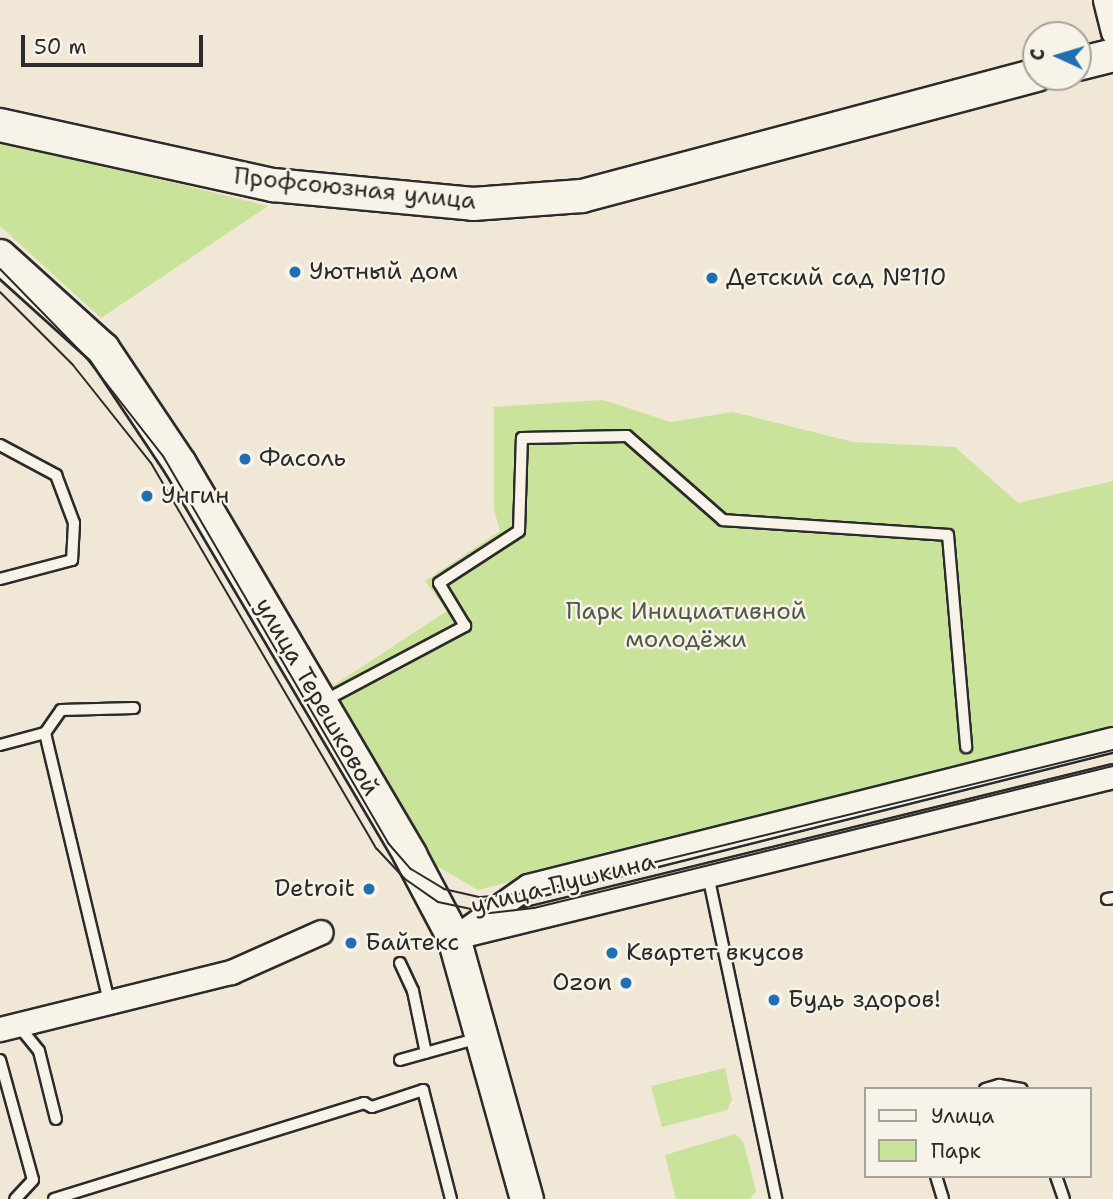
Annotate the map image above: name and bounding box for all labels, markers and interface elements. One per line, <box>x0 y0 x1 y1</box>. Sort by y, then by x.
scale bar <box>24 21 206 65</box>
north arrow <box>1022 21 1092 91</box>
text: 50 m <box>34 33 87 61</box>
text: С <box>1025 48 1050 61</box>
street label: Профсоюзная улица <box>232 162 478 216</box>
place label: Уютный дом <box>309 258 458 286</box>
marker: Уютный дом <box>287 264 303 280</box>
place label: Детский сад №110 <box>726 264 946 292</box>
marker: Детский сад №110 <box>704 270 720 286</box>
place label: Фасоль <box>259 445 346 473</box>
marker: Фасоль <box>237 451 253 467</box>
place label: Унгин <box>161 482 229 510</box>
marker: Унгин <box>139 488 155 504</box>
street label: улица Терешковой <box>249 593 385 801</box>
park label: Парк Инициативной молодёжи <box>566 598 806 654</box>
street label: улица Пушкина <box>468 847 658 921</box>
place label: Detroit <box>275 875 355 903</box>
marker: Detroit <box>361 881 377 897</box>
place label: Байтекс <box>365 929 459 957</box>
marker: Байтекс <box>343 935 359 951</box>
place label: Квартет вкусов <box>626 939 804 967</box>
marker: Квартет вкусов <box>604 945 620 961</box>
place label: Ozon <box>552 969 612 997</box>
marker: Ozon <box>618 975 634 991</box>
place label: Будь здоров! <box>788 986 941 1014</box>
marker: Будь здоров! <box>766 992 782 1008</box>
legend <box>864 1087 1092 1178</box>
text: Улица <box>931 1102 994 1130</box>
text: Парк <box>931 1137 981 1165</box>

